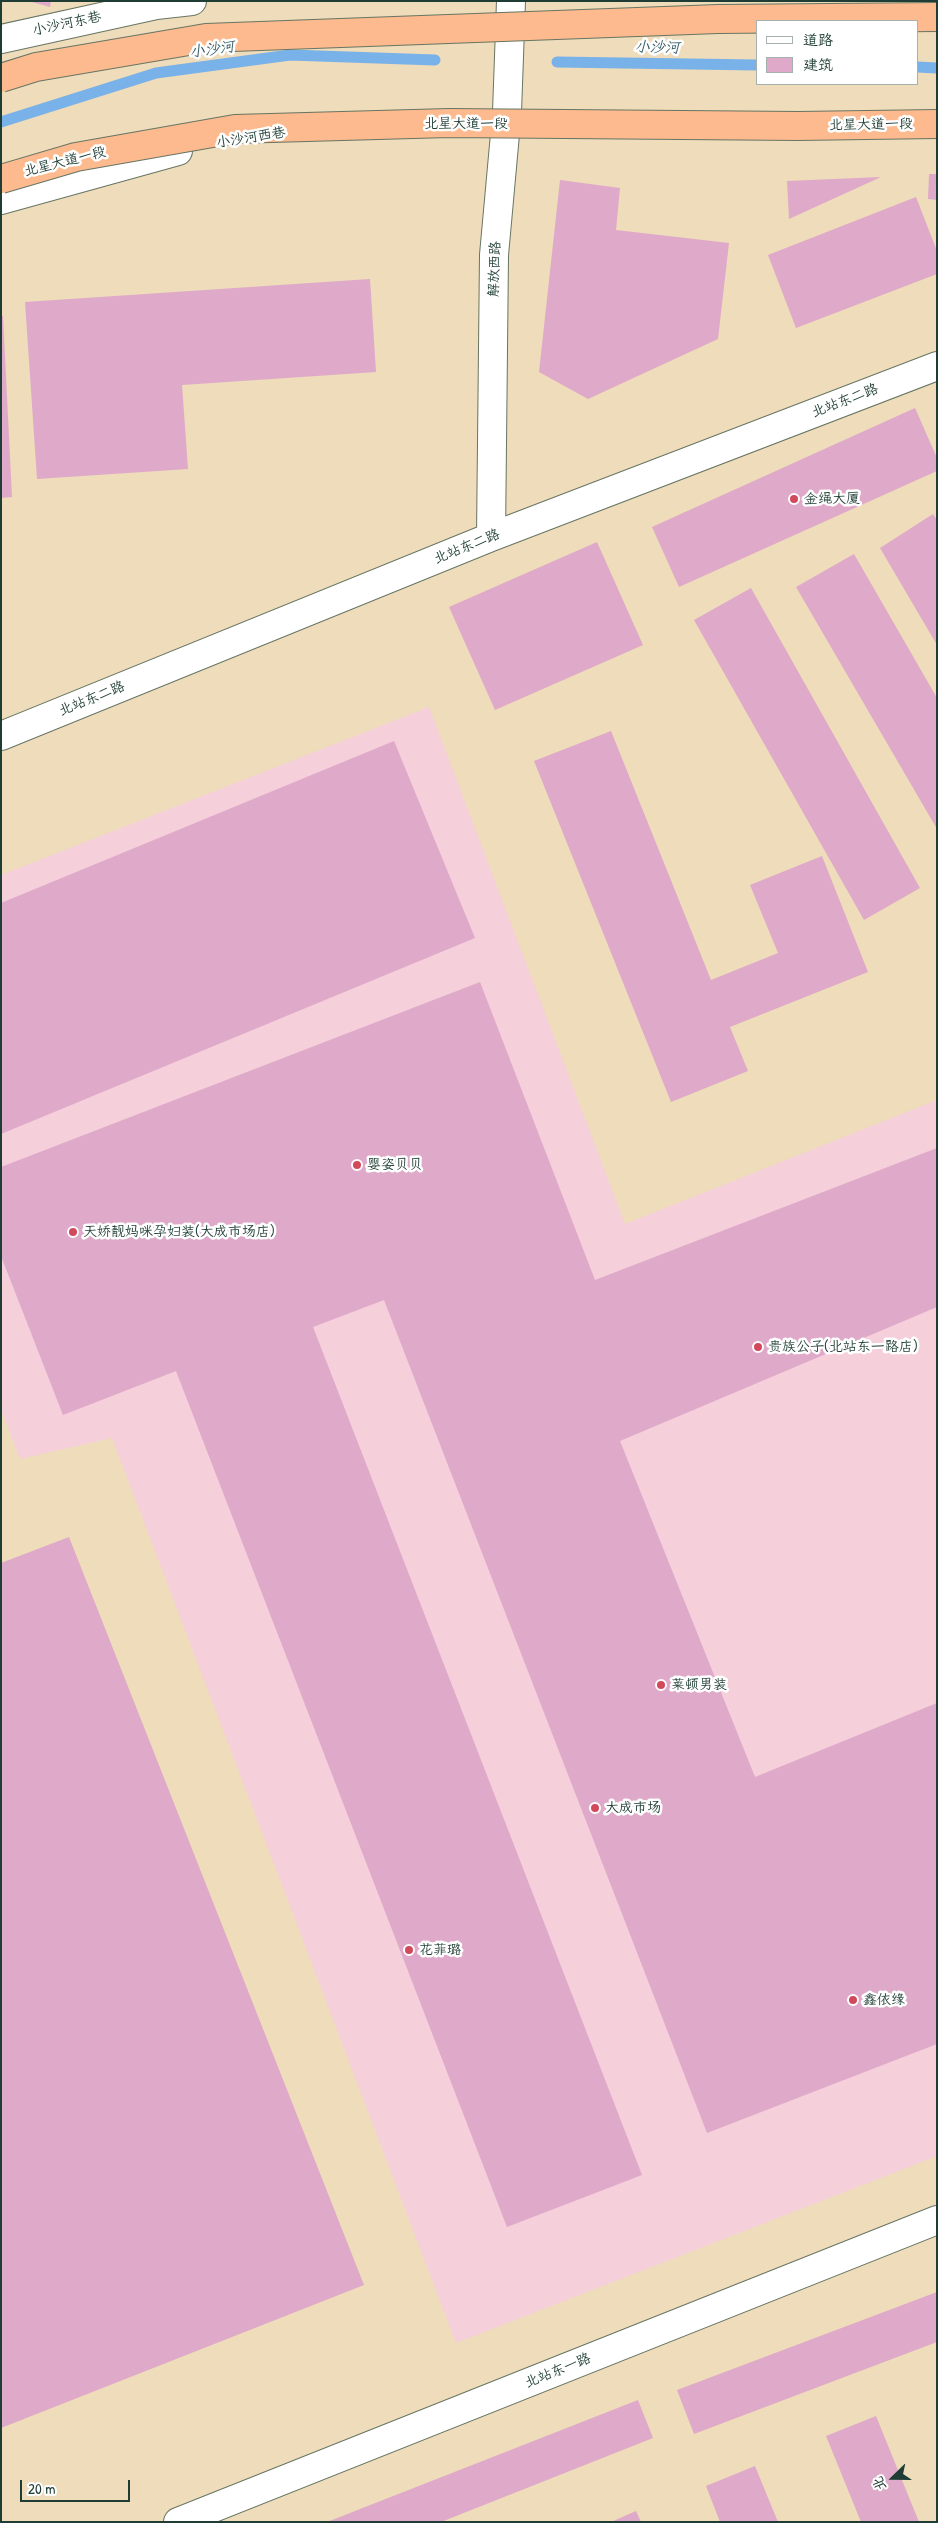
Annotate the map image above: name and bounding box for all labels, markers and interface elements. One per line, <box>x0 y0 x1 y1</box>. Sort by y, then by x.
street label: 小沙河东巷 <box>31 9 103 39</box>
legend <box>756 20 918 85</box>
text: 道路 <box>803 29 833 50</box>
water label: 小沙河 <box>188 38 236 62</box>
water label: 小沙河 <box>634 39 680 57</box>
text: 建筑 <box>803 54 833 75</box>
street label: 北星大道一段 <box>424 116 508 132</box>
street label: 北星大道一段 <box>829 116 913 134</box>
street label: 小沙河西巷 <box>215 124 287 152</box>
street label: 北星大道一段 <box>22 144 108 180</box>
street label: 解放西路 <box>486 241 504 297</box>
street label: 北站东二路 <box>809 381 881 421</box>
place label: 金绳大厦 <box>804 491 860 507</box>
marker: 金绳大厦 <box>788 493 800 505</box>
street label: 北站东二路 <box>431 526 503 568</box>
street label: 北站东二路 <box>56 678 128 720</box>
place label: 婴姿贝贝 <box>367 1157 423 1173</box>
marker: 婴姿贝贝 <box>351 1159 363 1171</box>
place label: 天娇靓妈咪孕妇装(大成市场店) <box>83 1224 275 1240</box>
marker: 天娇靓妈咪孕妇装(大成市场店) <box>67 1226 79 1238</box>
place label: 贵族公子(北站东一路店) <box>768 1339 918 1355</box>
marker: 贵族公子(北站东一路店) <box>752 1341 764 1353</box>
place label: 莱顿男装 <box>671 1677 727 1693</box>
marker: 莱顿男装 <box>655 1679 667 1691</box>
place label: 大成市场 <box>605 1800 661 1816</box>
marker: 大成市场 <box>589 1802 601 1814</box>
place label: 花菲璐 <box>419 1942 461 1958</box>
marker: 花菲璐 <box>403 1944 415 1956</box>
place label: 鑫依缘 <box>863 1992 905 2008</box>
marker: 鑫依缘 <box>847 1994 859 2006</box>
street label: 北站东一路 <box>522 2350 594 2392</box>
north arrow <box>868 2453 918 2503</box>
scale bar <box>22 2470 132 2502</box>
text: 北 <box>867 2474 890 2494</box>
text: 20 m <box>28 2478 55 2499</box>

